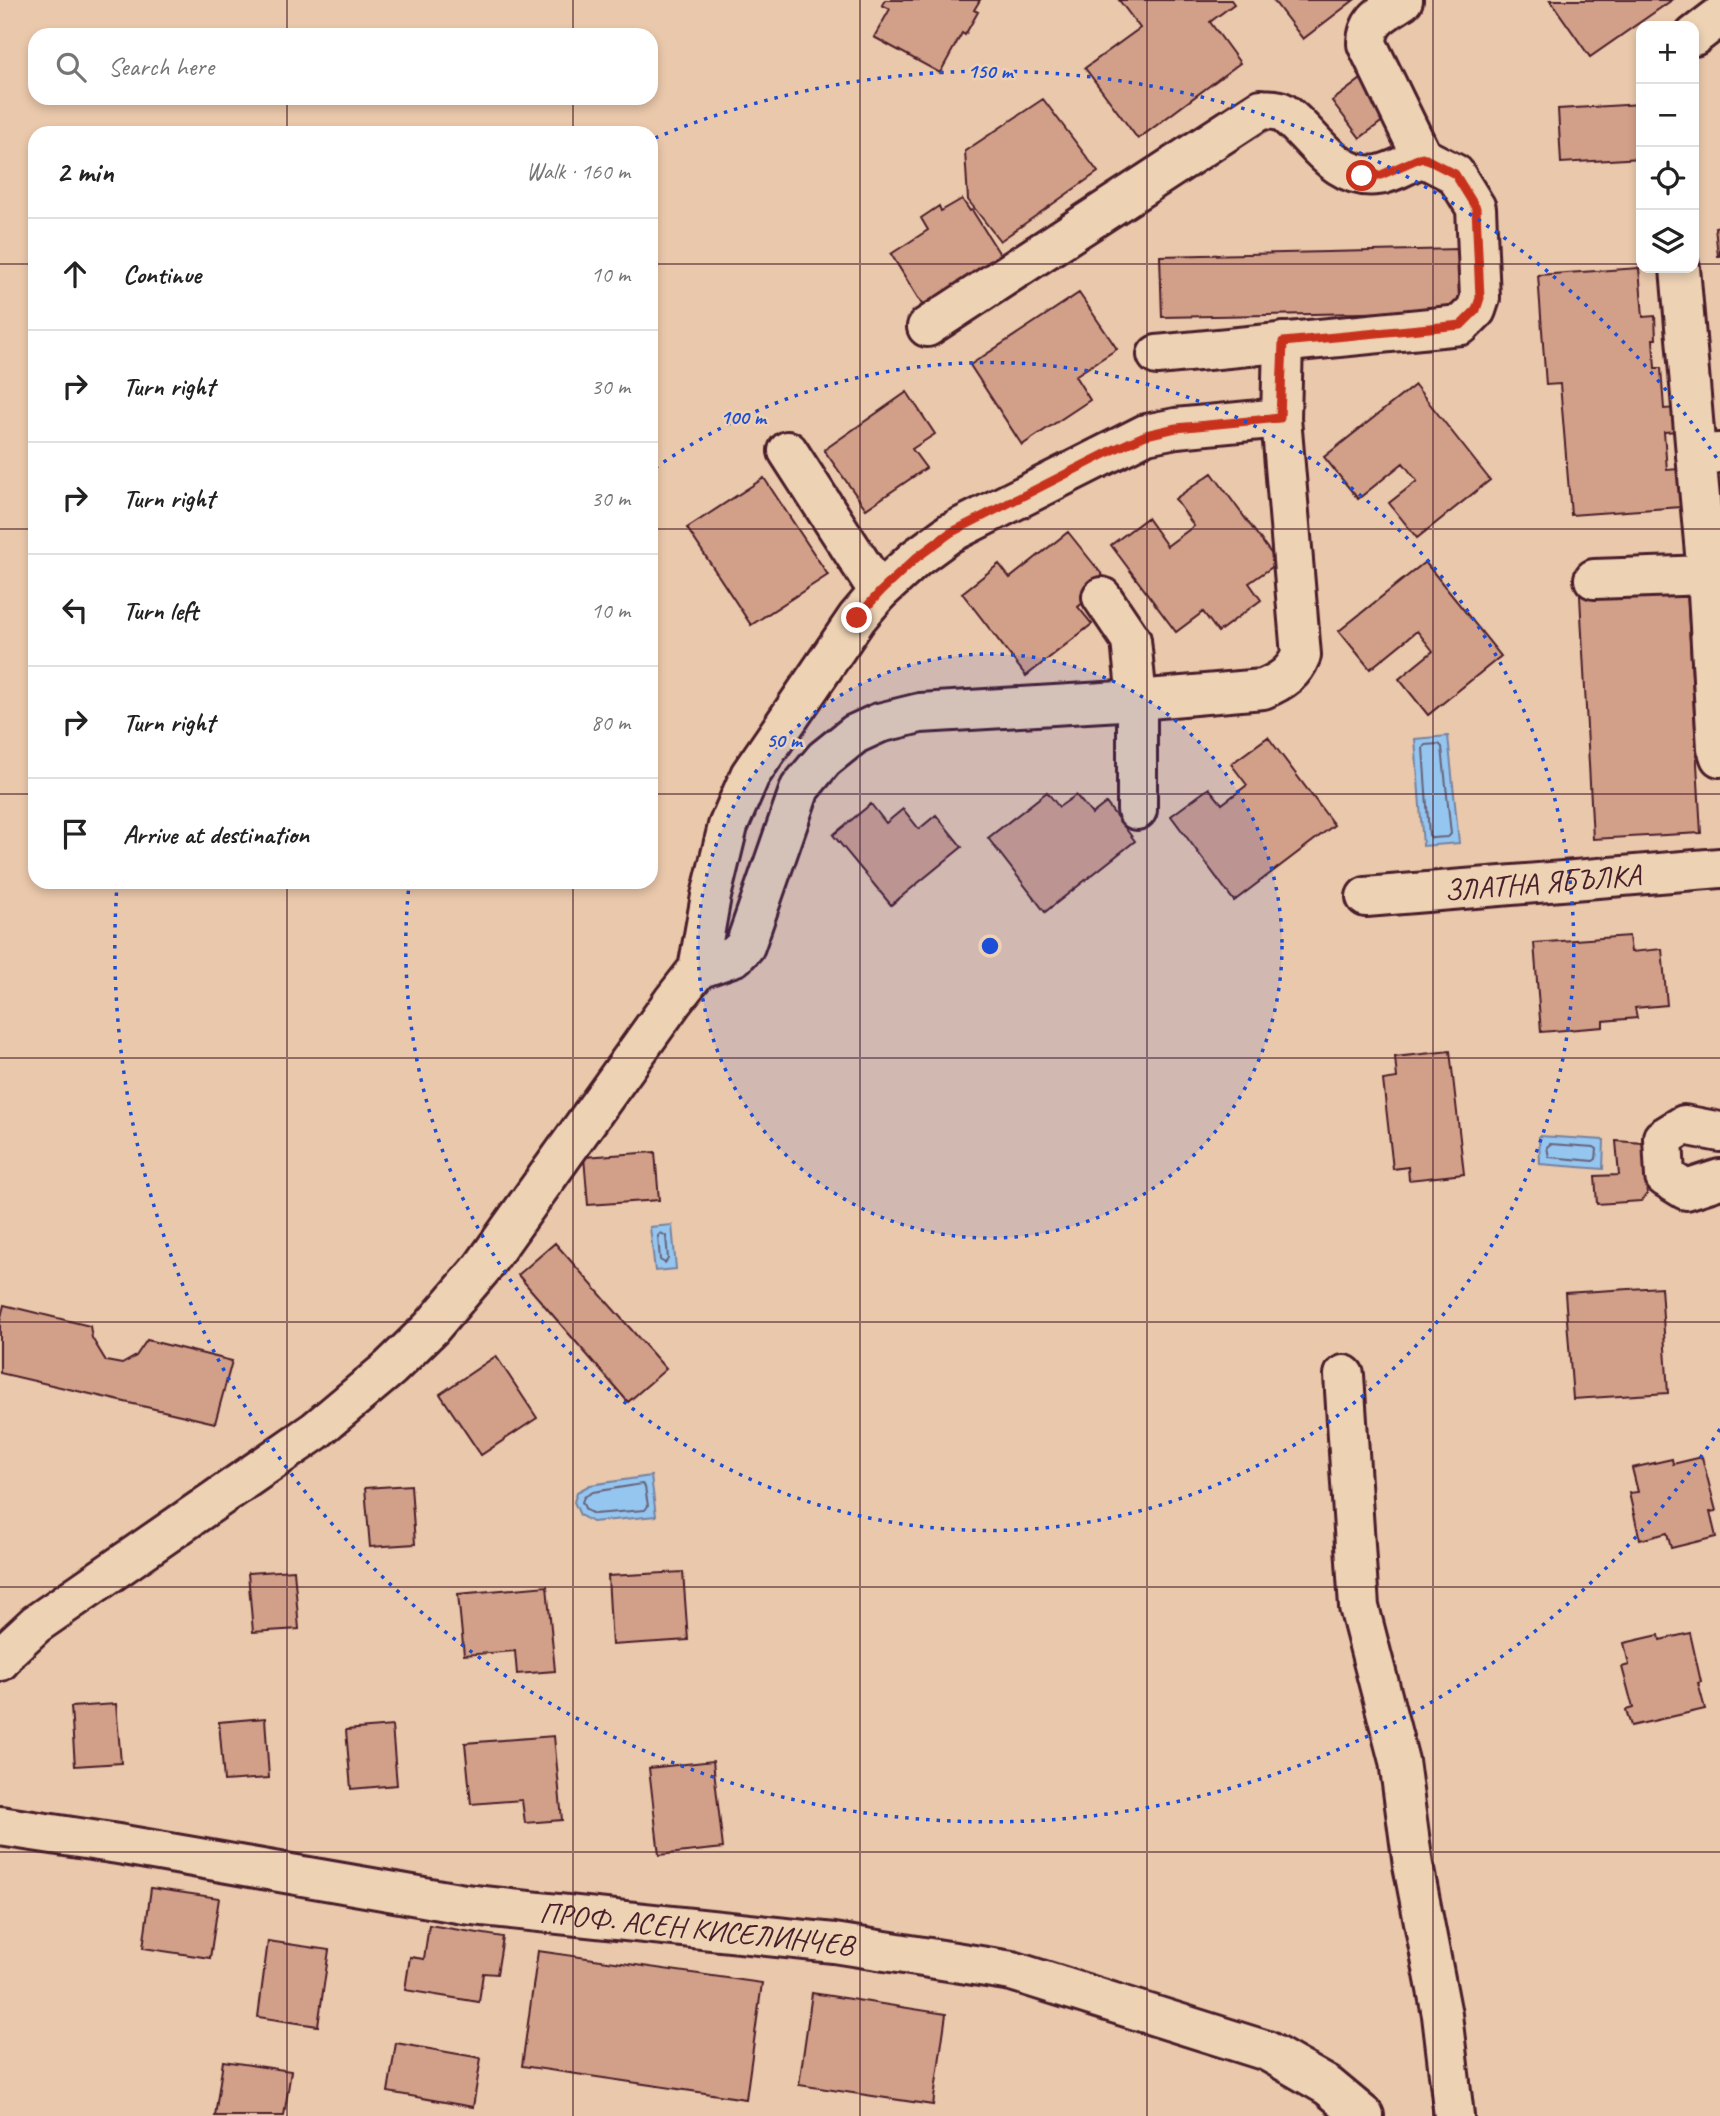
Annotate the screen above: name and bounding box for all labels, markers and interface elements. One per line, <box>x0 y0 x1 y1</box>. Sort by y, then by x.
map controls <box>1636 21 1699 273</box>
button: + <box>1636 21 1699 84</box>
search box <box>28 28 658 105</box>
icon: search <box>52 48 90 86</box>
text: Search here <box>108 50 214 83</box>
text: 150 m <box>967 58 1015 84</box>
button: − <box>1636 84 1699 147</box>
button: locate <box>1636 147 1699 210</box>
text: 2 min <box>56 153 113 191</box>
text: Walk · 160 m <box>526 157 630 186</box>
route start <box>1346 160 1377 191</box>
button: layers <box>1636 210 1699 273</box>
icon: ahead <box>56 255 94 293</box>
text: Continue <box>123 258 201 291</box>
text: 10 m <box>591 260 630 289</box>
icon: right <box>56 367 94 405</box>
text: Turn right <box>123 370 214 403</box>
text: 30 m <box>591 372 630 401</box>
text: 100 m <box>720 404 768 430</box>
icon: right <box>56 479 94 517</box>
text: Turn right <box>123 482 214 515</box>
text: 30 m <box>591 484 630 513</box>
icon: left <box>56 591 94 629</box>
text: Turn left <box>123 594 198 627</box>
text: 10 m <box>591 596 630 625</box>
route end <box>841 602 872 633</box>
icon: right <box>56 703 94 741</box>
text: Turn right <box>123 706 214 739</box>
text: 80 m <box>591 708 630 737</box>
text: 50 m <box>766 727 804 753</box>
icon: arrive <box>56 815 94 853</box>
text: Arrive at destination <box>123 818 309 851</box>
street label: ЗЛАТНА ЯБЪЛКА <box>1443 855 1644 910</box>
centre of rings <box>978 934 1002 958</box>
street label: ПРОФ. АСЕН КИСЕЛИНЧЕВ <box>538 1893 859 1965</box>

